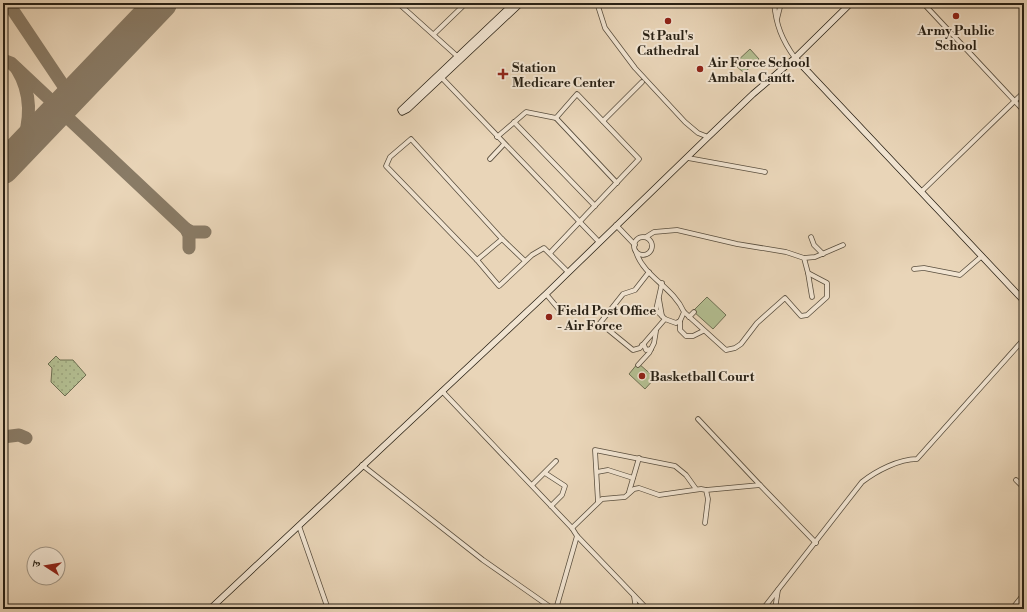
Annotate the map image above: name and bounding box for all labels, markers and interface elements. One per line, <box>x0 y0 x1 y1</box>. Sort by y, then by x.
marker: Army Public School <box>951 11 961 21</box>
marker: St Paul's Cathedral <box>663 16 673 26</box>
place label: Army Public School <box>916 23 995 54</box>
place label: St Paul's Cathedral <box>637 28 700 59</box>
place label: Air Force School Ambala Cantt. <box>707 55 811 86</box>
place label: Station Medicare Center <box>512 60 615 91</box>
marker: Air Force School Ambala Cantt. <box>695 64 705 74</box>
marker: Station Medicare Center <box>497 68 509 80</box>
place label: Field Post Office - Air Force <box>557 303 656 334</box>
marker: Field Post Office - Air Force <box>544 312 554 322</box>
place label: Basketball Court <box>650 369 755 385</box>
marker: Basketball Court <box>637 371 647 381</box>
north arrow <box>26 546 66 586</box>
text: उ <box>30 559 45 569</box>

